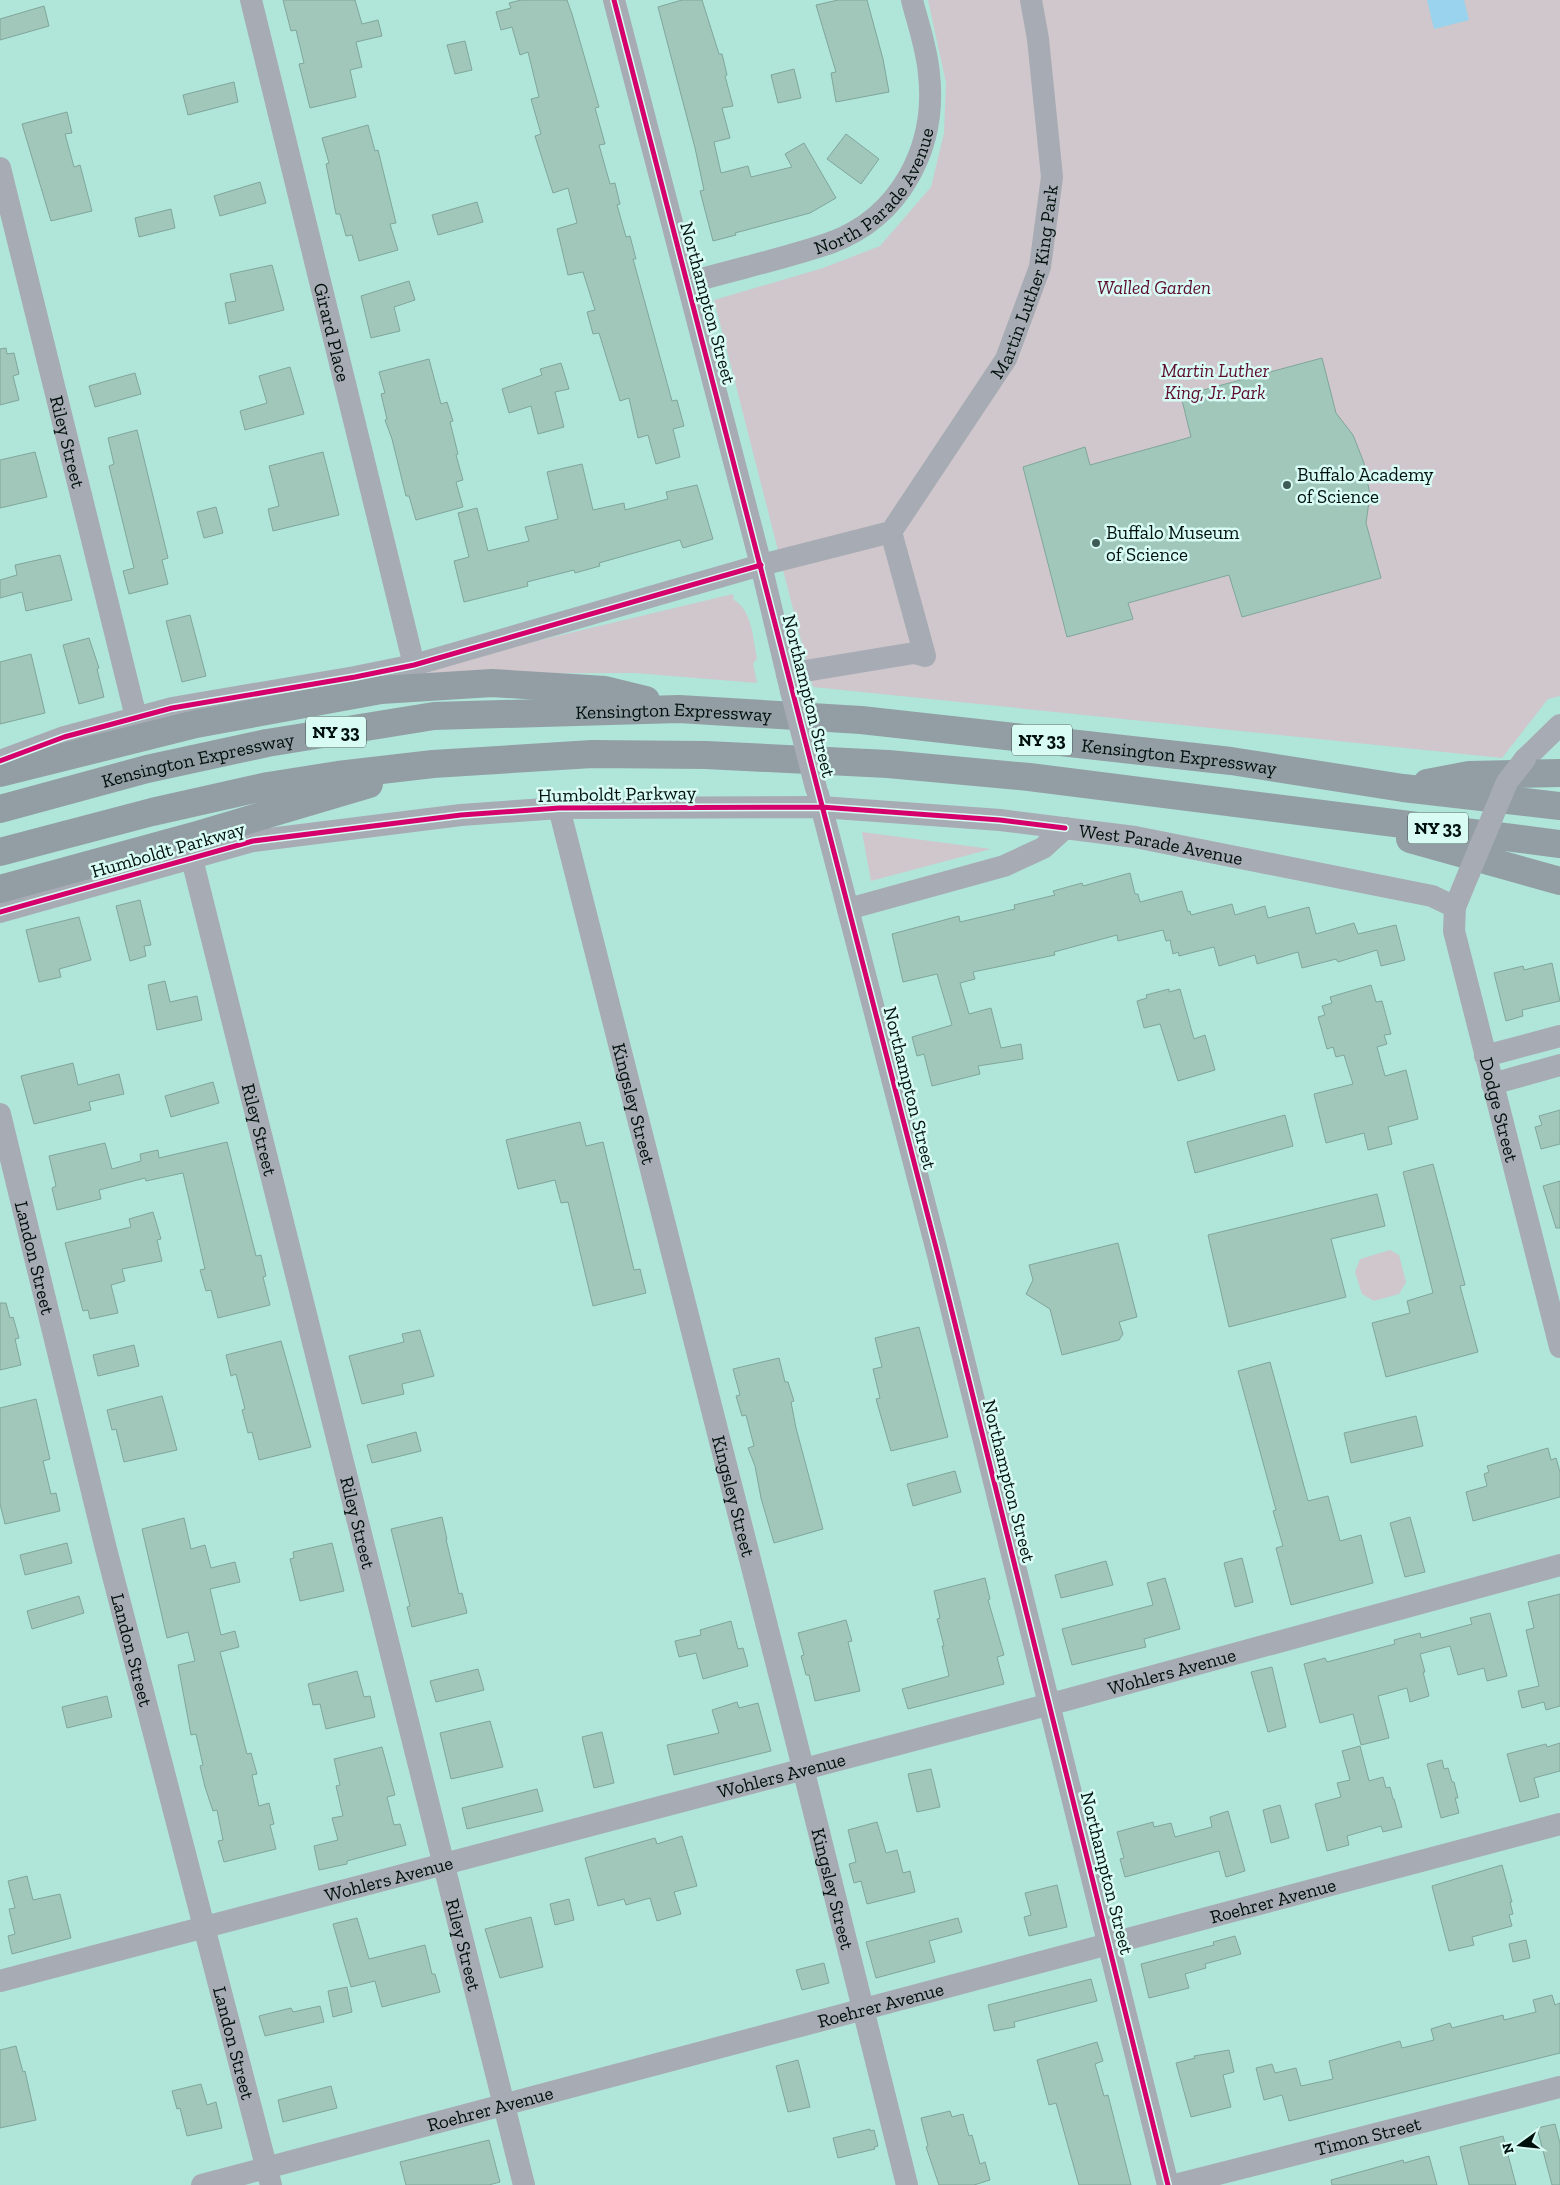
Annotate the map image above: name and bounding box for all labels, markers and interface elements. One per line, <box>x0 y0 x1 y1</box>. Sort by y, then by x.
street label: North Parade Avenue <box>811 125 938 259</box>
street label: Martin Luther King Park <box>985 183 1062 383</box>
street label: Northampton Street <box>675 219 741 387</box>
park label: Walled Garden <box>1097 276 1211 299</box>
street label: Girard Place <box>309 280 356 384</box>
park label: Martin Luther King, Jr. Park <box>1161 359 1270 404</box>
street label: Riley Street <box>45 393 90 490</box>
place label: Buffalo Academy of Science <box>1297 463 1434 508</box>
marker: Buffalo Academy of Science <box>1281 479 1293 491</box>
place label: Buffalo Museum of Science <box>1106 521 1240 566</box>
marker: Buffalo Museum of Science <box>1090 537 1102 549</box>
street label: Northampton Street <box>778 612 840 780</box>
street label: Kensington Expressway <box>575 697 773 726</box>
road number: NY 33 <box>306 716 366 748</box>
road number: NY 33 <box>1012 724 1072 756</box>
street label: Kensington Expressway <box>99 727 296 792</box>
street label: Kensington Expressway <box>1080 733 1279 780</box>
street label: Humboldt Parkway <box>538 781 697 807</box>
road number: NY 33 <box>1408 812 1468 844</box>
street label: Humboldt Parkway <box>89 817 248 883</box>
street label: West Parade Avenue <box>1078 819 1245 870</box>
street label: Northampton Street <box>879 1004 941 1172</box>
street label: Kingsley Street <box>608 1040 661 1167</box>
street label: Dodge Street <box>1475 1055 1524 1164</box>
street label: Riley Street <box>237 1081 282 1178</box>
street label: Landon Street <box>10 1199 60 1317</box>
street label: Northampton Street <box>978 1397 1040 1565</box>
street label: Kingsley Street <box>707 1433 760 1559</box>
street label: Riley Street <box>336 1474 381 1571</box>
street label: Landon Street <box>106 1591 158 1709</box>
street label: Wohlers Avenue <box>1105 1643 1238 1700</box>
street label: Wohlers Avenue <box>715 1747 848 1803</box>
street label: Northampton Street <box>1076 1789 1138 1957</box>
street label: Kingsley Street <box>807 1826 859 1952</box>
street label: Wohlers Avenue <box>322 1851 455 1906</box>
street label: Roehrer Avenue <box>1207 1873 1338 1928</box>
street label: Riley Street <box>441 1896 486 1993</box>
street label: Roehrer Avenue <box>815 1977 946 2032</box>
street label: Landon Street <box>208 1984 260 2102</box>
street label: Roehrer Avenue <box>424 2081 556 2136</box>
street label: Timon Street <box>1312 2111 1423 2160</box>
north arrow <box>1495 2120 1545 2170</box>
text: N <box>1498 2141 1518 2156</box>

